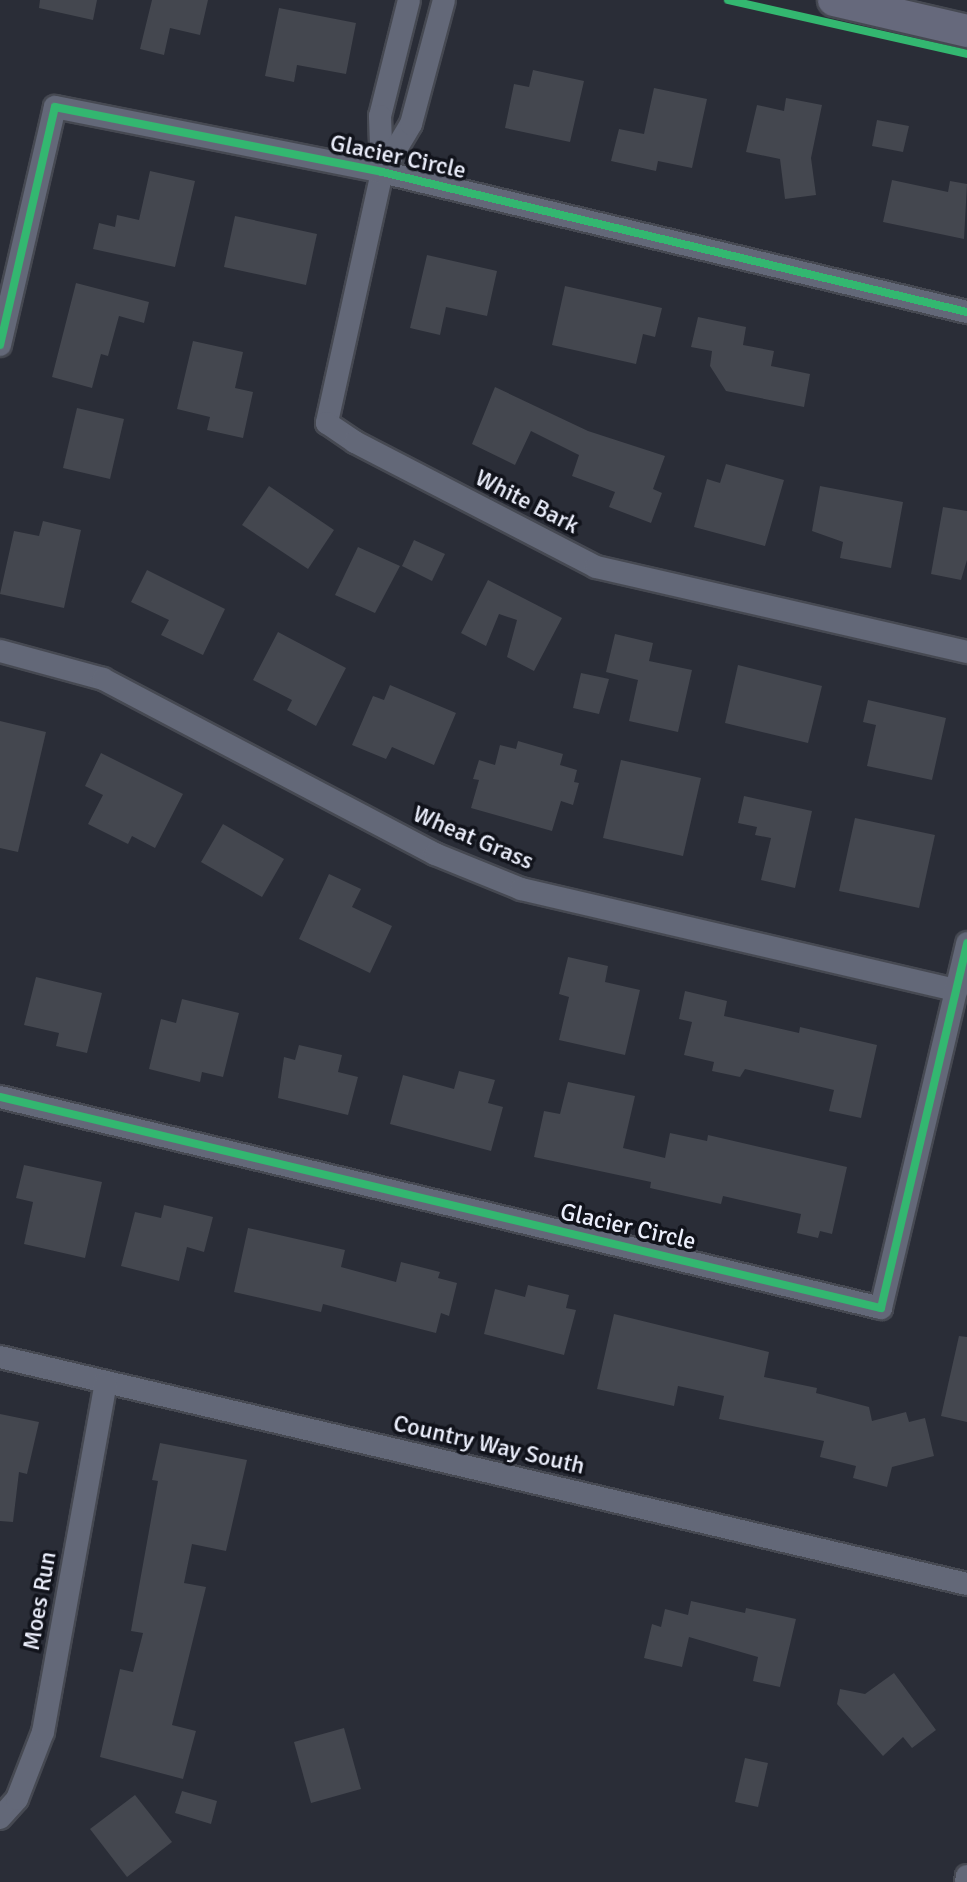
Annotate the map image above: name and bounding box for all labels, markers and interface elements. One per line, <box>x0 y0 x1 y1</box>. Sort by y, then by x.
street label: Glacier Circle <box>327 129 469 185</box>
street label: White Bark <box>470 464 584 540</box>
street label: Wheat Grass <box>408 800 538 876</box>
street label: Glacier Circle <box>557 1197 699 1257</box>
street label: Country Way South <box>390 1409 588 1481</box>
street label: Moes Run <box>17 1549 63 1653</box>

